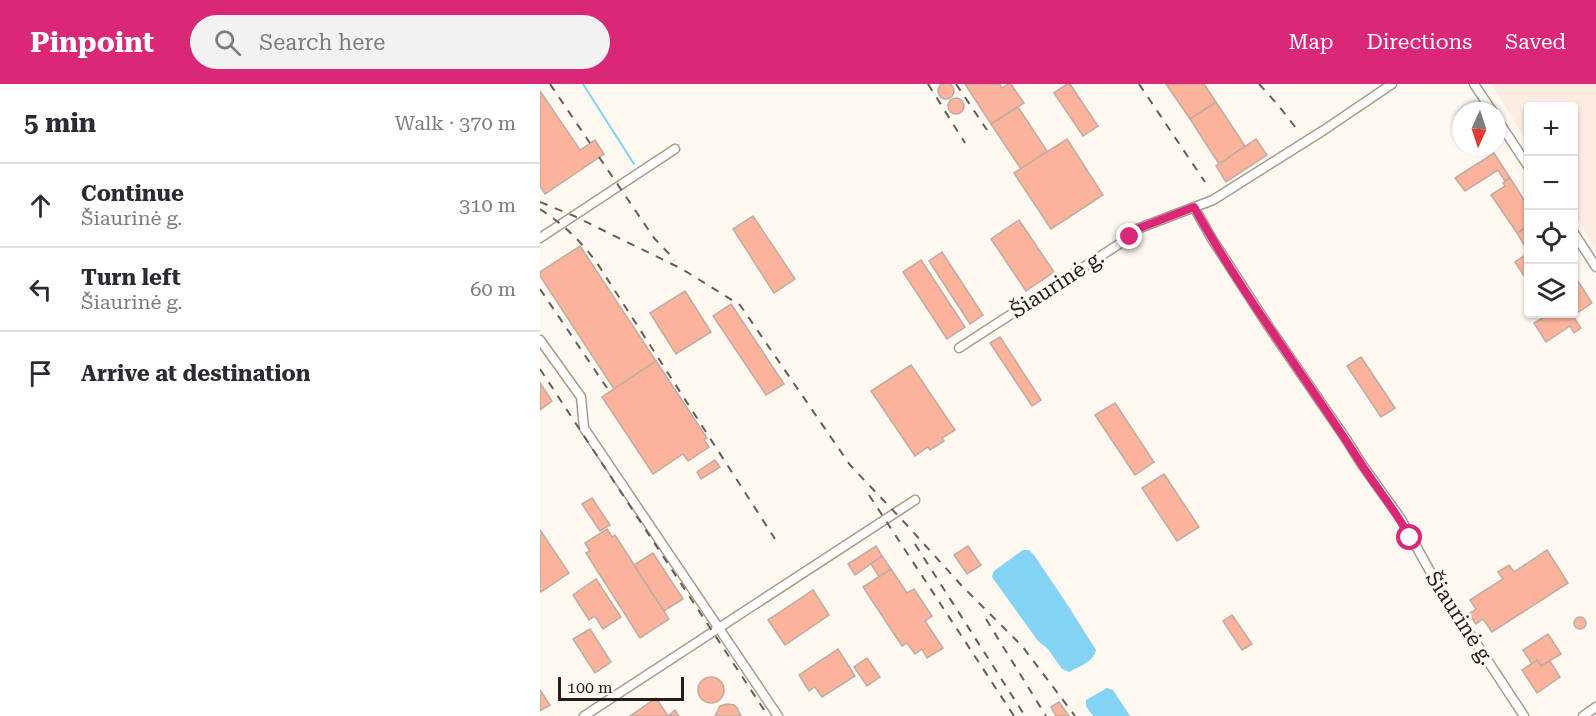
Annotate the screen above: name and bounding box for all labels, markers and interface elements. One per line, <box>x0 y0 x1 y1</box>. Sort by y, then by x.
search box <box>190 15 610 69</box>
text: Pinpoint <box>30 26 154 59</box>
icon: search <box>211 26 244 59</box>
text: Search here <box>259 30 385 55</box>
text: Map <box>1289 30 1333 54</box>
text: Directions <box>1366 30 1472 54</box>
text: Saved <box>1505 30 1566 54</box>
north arrow <box>1452 102 1506 156</box>
map controls <box>1524 102 1578 318</box>
button: + <box>1524 102 1578 156</box>
text: 5 min <box>24 108 96 138</box>
text: Walk · 370 m <box>395 111 516 135</box>
button: − <box>1524 156 1578 210</box>
text: Continue <box>81 181 184 206</box>
icon: ahead <box>24 189 57 222</box>
text: 310 m <box>459 193 516 217</box>
text: Šiaurinė g. <box>81 206 183 230</box>
button: locate <box>1524 210 1578 264</box>
route end <box>1116 223 1142 249</box>
street label: Šiaurinė g. <box>1005 244 1108 323</box>
button: layers <box>1524 264 1578 318</box>
text: Turn left <box>81 265 181 290</box>
icon: left <box>24 273 57 306</box>
text: 60 m <box>470 277 516 301</box>
text: Šiaurinė g. <box>81 290 183 314</box>
icon: arrive <box>24 357 57 390</box>
text: Arrive at destination <box>81 361 310 386</box>
route start <box>1396 524 1422 550</box>
street label: Šiaurinė g. <box>1421 566 1500 669</box>
scale bar <box>558 674 684 702</box>
text: 100 m <box>567 678 613 697</box>

